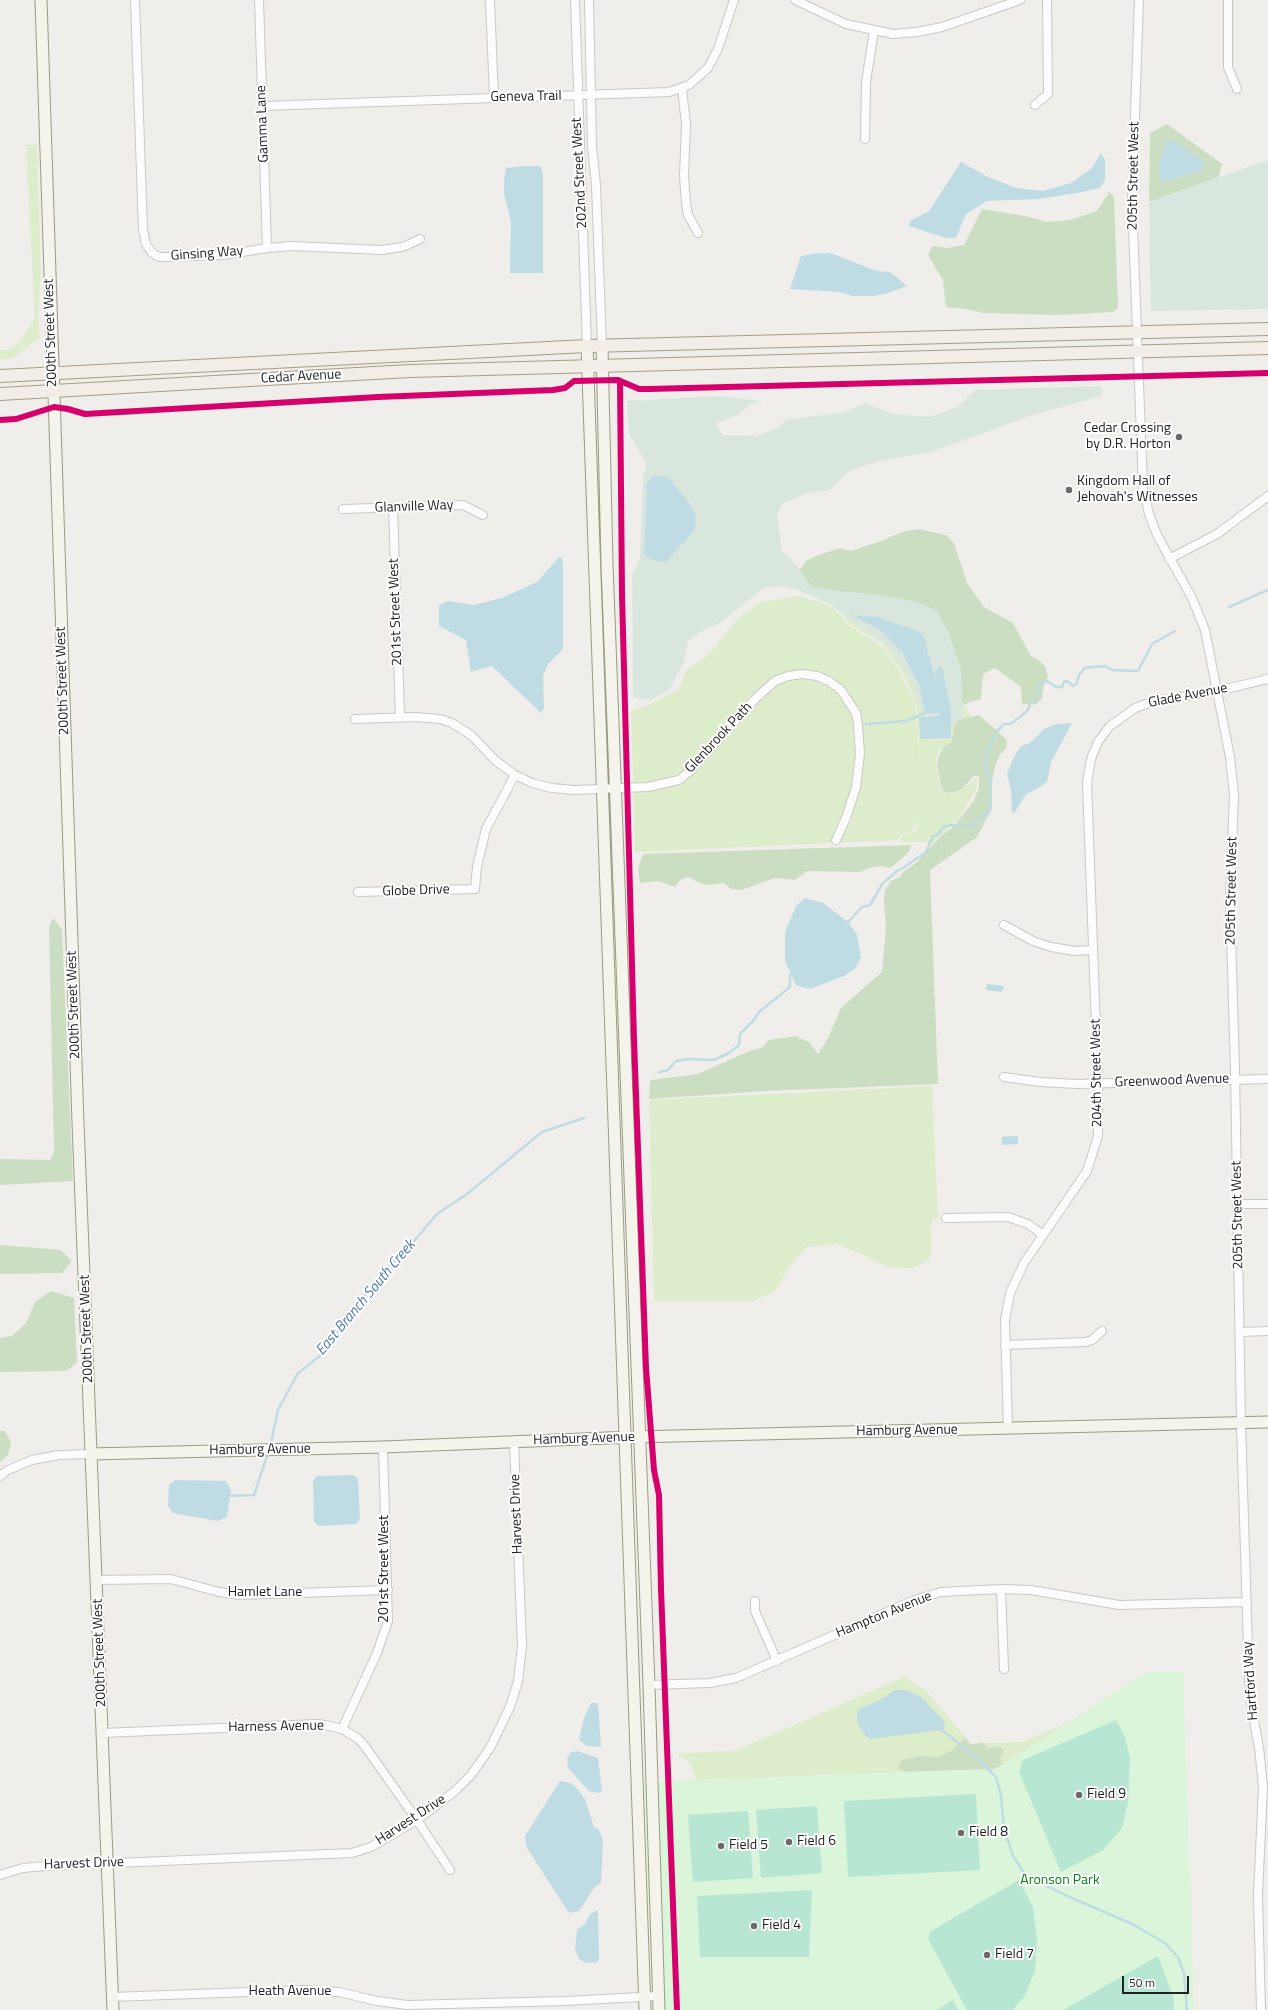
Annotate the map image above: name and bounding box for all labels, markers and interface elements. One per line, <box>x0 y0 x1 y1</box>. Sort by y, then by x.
street label: Gamma Lane <box>253 85 273 163</box>
street label: Geneva Trail <box>490 88 562 106</box>
street label: 202nd Street West <box>569 117 591 229</box>
street label: 205th Street West <box>1125 121 1143 231</box>
street label: Ginsing Way <box>170 243 244 265</box>
street label: 200th Street West <box>41 278 61 388</box>
street label: Cedar Avenue <box>260 367 342 387</box>
place label: Cedar Crossing by D.R. Horton <box>1084 421 1171 454</box>
marker: Cedar Crossing by D.R. Horton <box>1174 432 1184 442</box>
place label: Kingdom Hall of Jehovah's Witnesses <box>1077 474 1198 506</box>
marker: Kingdom Hall of Jehovah's Witnesses <box>1064 485 1074 495</box>
street label: Glanville Way <box>374 497 454 517</box>
street label: 201st Street West <box>386 558 406 666</box>
street label: 200th Street West <box>53 626 73 736</box>
street label: Glade Avenue <box>1147 680 1229 712</box>
street label: Glenbrook Path <box>682 699 756 777</box>
street label: 205th Street West <box>1223 836 1241 946</box>
street label: Globe Drive <box>382 881 450 901</box>
street label: 200th Street West <box>64 950 84 1060</box>
street label: 204th Street West <box>1088 1018 1106 1128</box>
street label: Greenwood Avenue <box>1114 1071 1230 1091</box>
street label: 205th Street West <box>1229 1160 1247 1270</box>
water label: East Branch South Creek <box>312 1237 420 1359</box>
street label: 200th Street West <box>77 1274 97 1384</box>
street label: Hamburg Avenue <box>856 1422 958 1440</box>
street label: Hamburg Avenue <box>533 1429 635 1449</box>
street label: Hamburg Avenue <box>209 1441 311 1459</box>
street label: Harvest Drive <box>507 1474 527 1554</box>
street label: 201st Street West <box>377 1515 393 1623</box>
street label: Hamlet Lane <box>228 1585 302 1601</box>
street label: Hampton Avenue <box>833 1588 935 1642</box>
street label: 200th Street West <box>90 1598 110 1708</box>
street label: Hartford Way <box>1240 1641 1262 1721</box>
street label: Harness Avenue <box>228 1718 324 1736</box>
place label: Field 9 <box>1087 1787 1126 1803</box>
marker: Field 9 <box>1074 1790 1084 1800</box>
street label: Harvest Drive <box>373 1791 449 1849</box>
place label: Field 8 <box>969 1825 1008 1841</box>
marker: Field 8 <box>956 1828 966 1838</box>
place label: Field 6 <box>797 1834 836 1850</box>
marker: Field 6 <box>784 1837 794 1847</box>
place label: Field 5 <box>729 1838 768 1854</box>
marker: Field 5 <box>716 1841 726 1851</box>
street label: Harvest Drive <box>44 1854 124 1874</box>
park label: Aronson Park <box>1020 1873 1100 1889</box>
place label: Field 4 <box>762 1918 801 1934</box>
marker: Field 4 <box>749 1921 759 1931</box>
place label: Field 7 <box>995 1947 1034 1963</box>
marker: Field 7 <box>982 1950 992 1960</box>
scale bar <box>1124 1968 1191 1994</box>
text: 50 m <box>1129 1973 1155 1992</box>
street label: Heath Avenue <box>249 1984 331 2000</box>

